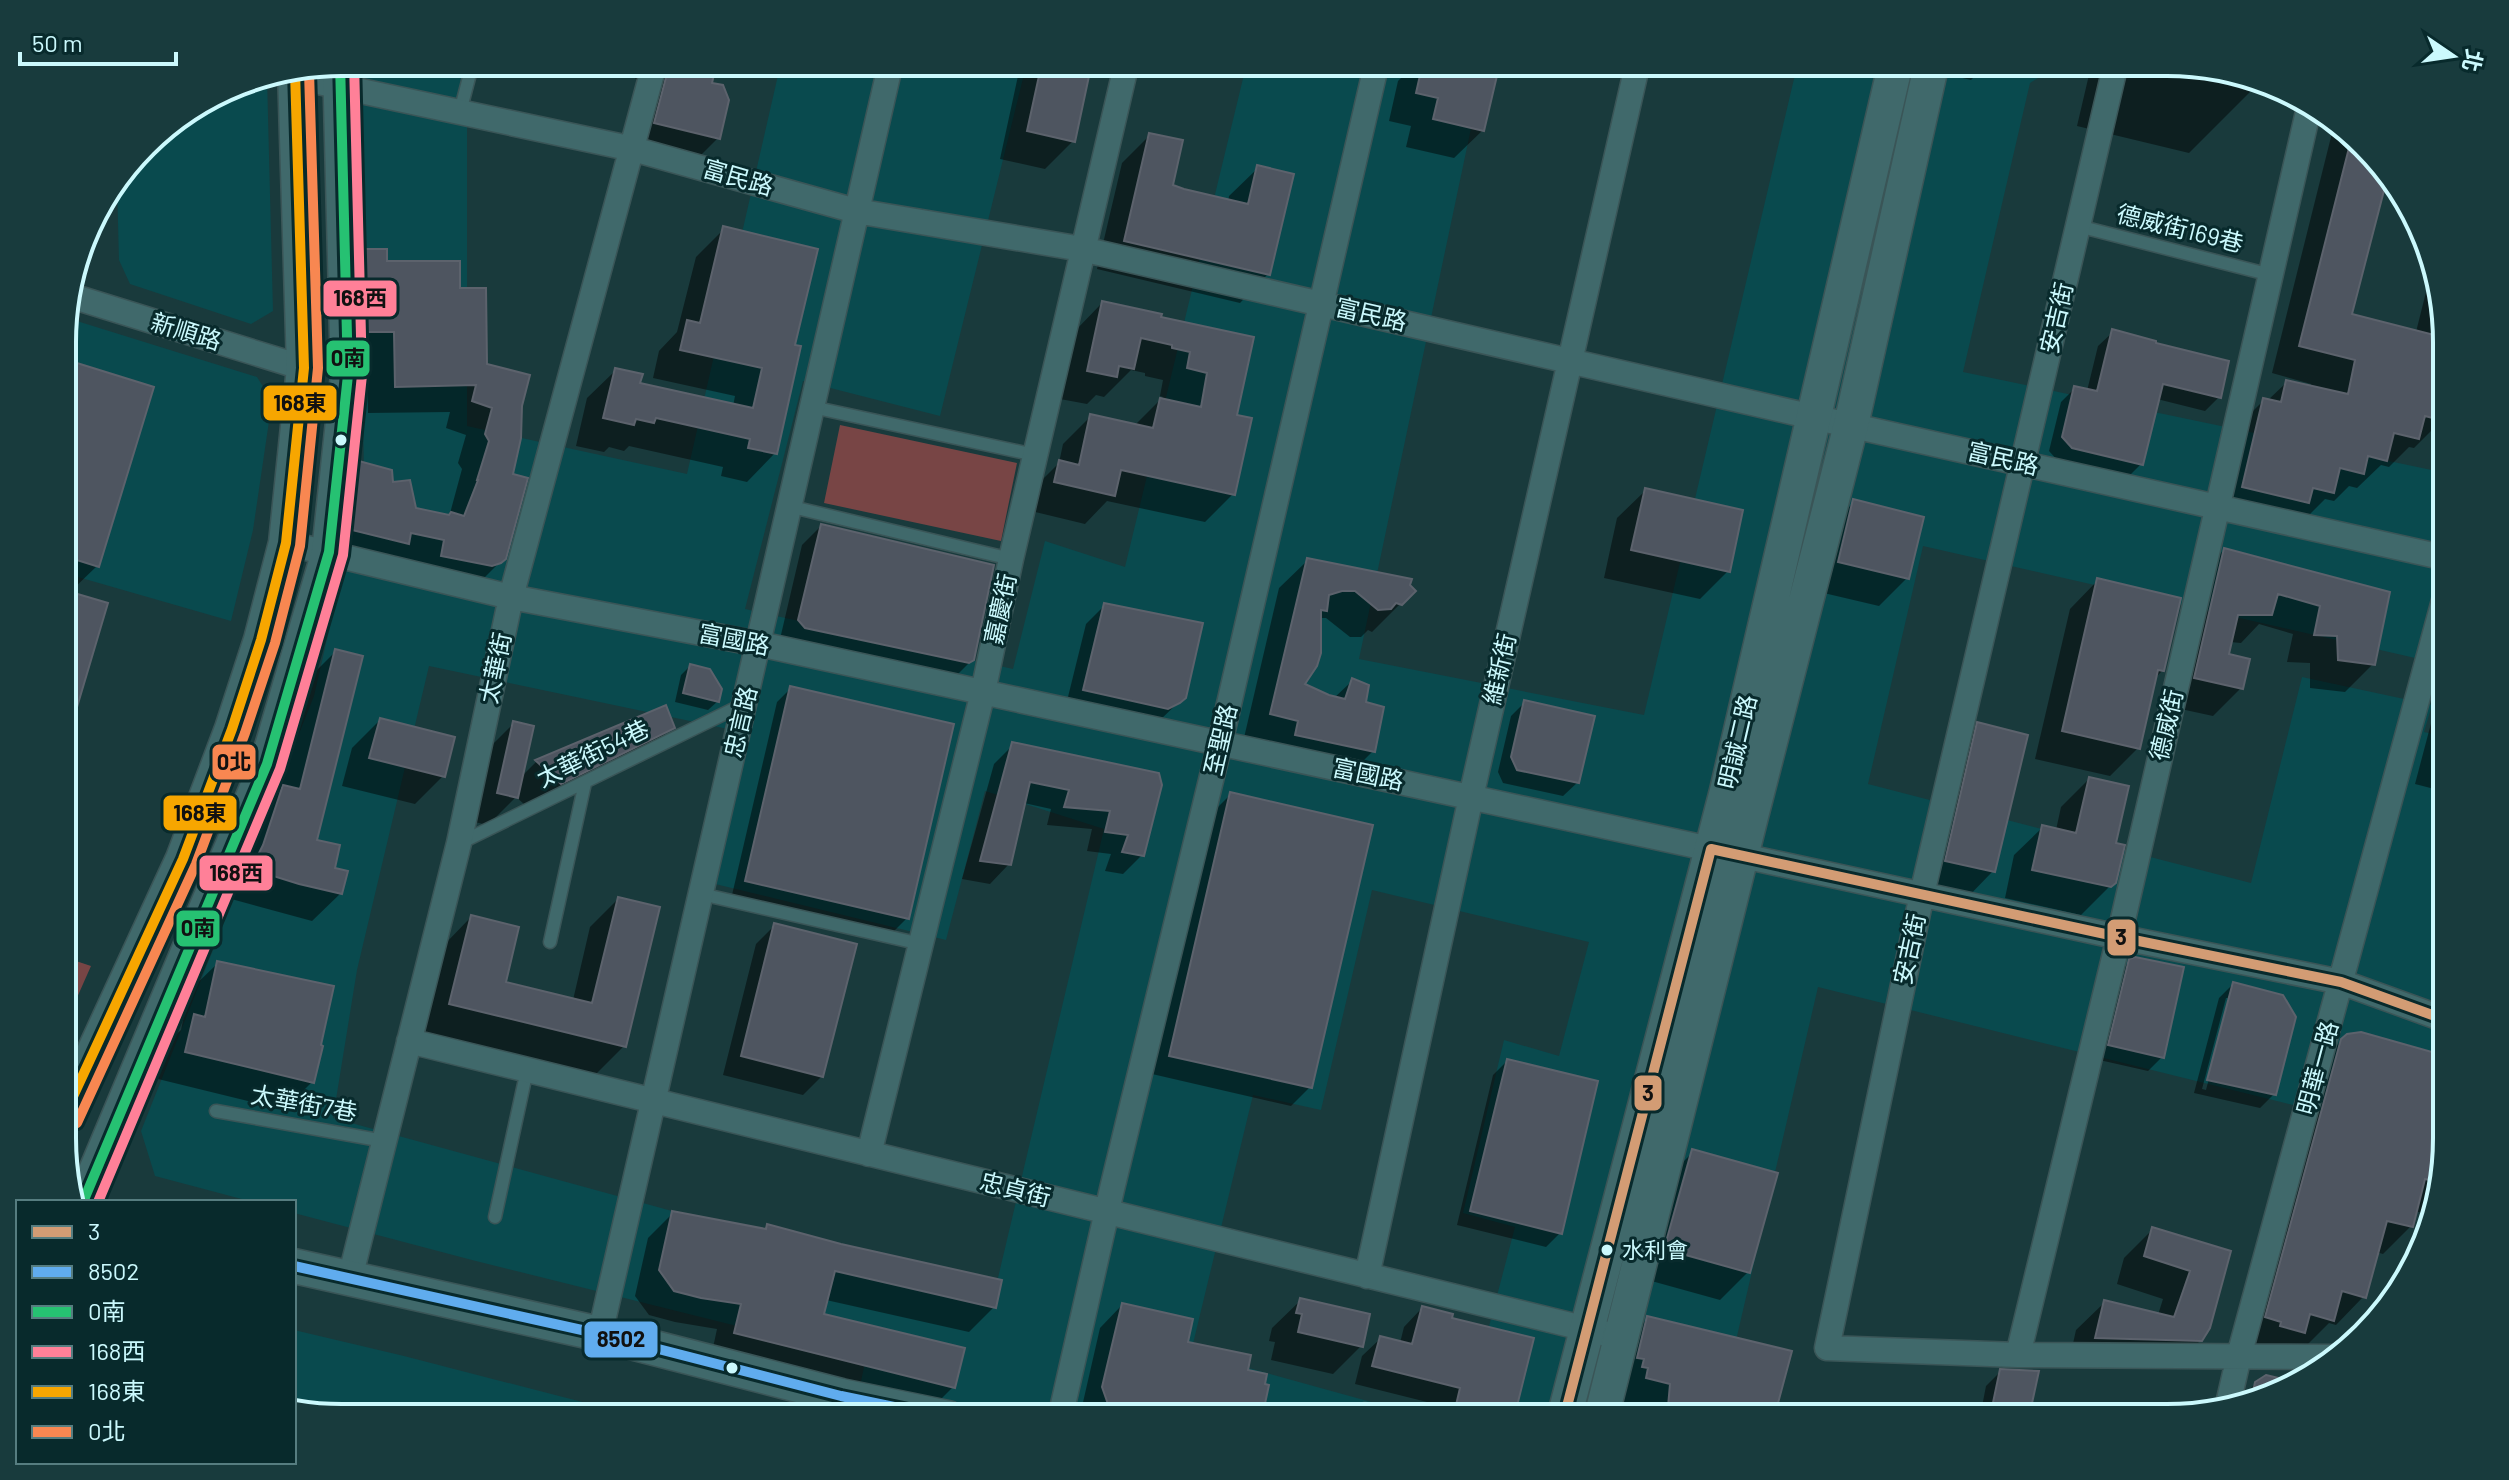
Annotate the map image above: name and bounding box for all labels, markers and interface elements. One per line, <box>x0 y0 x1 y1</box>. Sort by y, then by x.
scale bar <box>20 16 176 66</box>
north arrow <box>2413 16 2493 96</box>
text: 50 m <box>32 28 83 57</box>
text: 北 <box>2458 47 2489 74</box>
street label: 富民路 <box>700 153 777 200</box>
street label: 德威街169巷 <box>2114 198 2247 257</box>
line badge: 168西 <box>322 279 398 318</box>
street label: 安吉街 <box>2033 279 2078 356</box>
text: 168西 <box>333 284 387 310</box>
street label: 富民路 <box>1333 291 1410 336</box>
street label: 新順路 <box>148 306 225 355</box>
line badge: 0南 <box>325 339 371 378</box>
text: 0南 <box>331 344 365 370</box>
line badge: 168東 <box>262 384 338 422</box>
text: 168東 <box>273 389 327 415</box>
unlabelled marker <box>333 432 349 448</box>
street label: 富民路 <box>1965 435 2042 480</box>
street label: 嘉慶街 <box>978 570 1021 647</box>
street label: 富國路 <box>696 617 772 660</box>
street label: 太華街 <box>473 629 516 706</box>
street label: 維新街 <box>1476 630 1521 707</box>
street label: 忠言路 <box>717 683 762 760</box>
street label: 德威街 <box>2143 686 2188 763</box>
street label: 明誠二路 <box>1712 692 1761 792</box>
street label: 至聖路 <box>1197 701 1242 778</box>
street label: 太華街54巷 <box>531 713 653 792</box>
line badge: 0北 <box>211 743 257 781</box>
text: 0北 <box>217 748 251 774</box>
street label: 富國路 <box>1330 752 1407 795</box>
line badge: 168東 <box>162 794 238 832</box>
text: 168東 <box>173 799 227 825</box>
line badge: 168西 <box>198 854 274 892</box>
text: 168西 <box>209 859 263 885</box>
line badge: 0南 <box>175 909 221 948</box>
street label: 安吉街 <box>1887 910 1930 987</box>
text: 0南 <box>181 914 215 940</box>
line badge: 3 <box>2106 918 2137 957</box>
text: 3 <box>2115 923 2127 949</box>
street label: 明華一路 <box>2290 1017 2343 1118</box>
line badge: 3 <box>1633 1074 1663 1112</box>
street label: 太華街7巷 <box>249 1079 360 1126</box>
text: 3 <box>1642 1079 1654 1105</box>
street label: 忠貞街 <box>977 1166 1054 1211</box>
legend <box>16 1200 296 1464</box>
text: 3 <box>88 1216 100 1245</box>
place label: 水利會 <box>1622 1236 1688 1262</box>
marker: 水利會 <box>1599 1242 1615 1258</box>
text: 8502 <box>88 1256 139 1285</box>
text: 0南 <box>88 1296 126 1325</box>
line badge: 8502 <box>583 1320 659 1359</box>
text: 8502 <box>597 1325 645 1351</box>
text: 168西 <box>88 1336 145 1365</box>
unlabelled marker <box>724 1360 740 1376</box>
text: 168東 <box>88 1376 145 1405</box>
text: 0北 <box>88 1416 126 1445</box>

